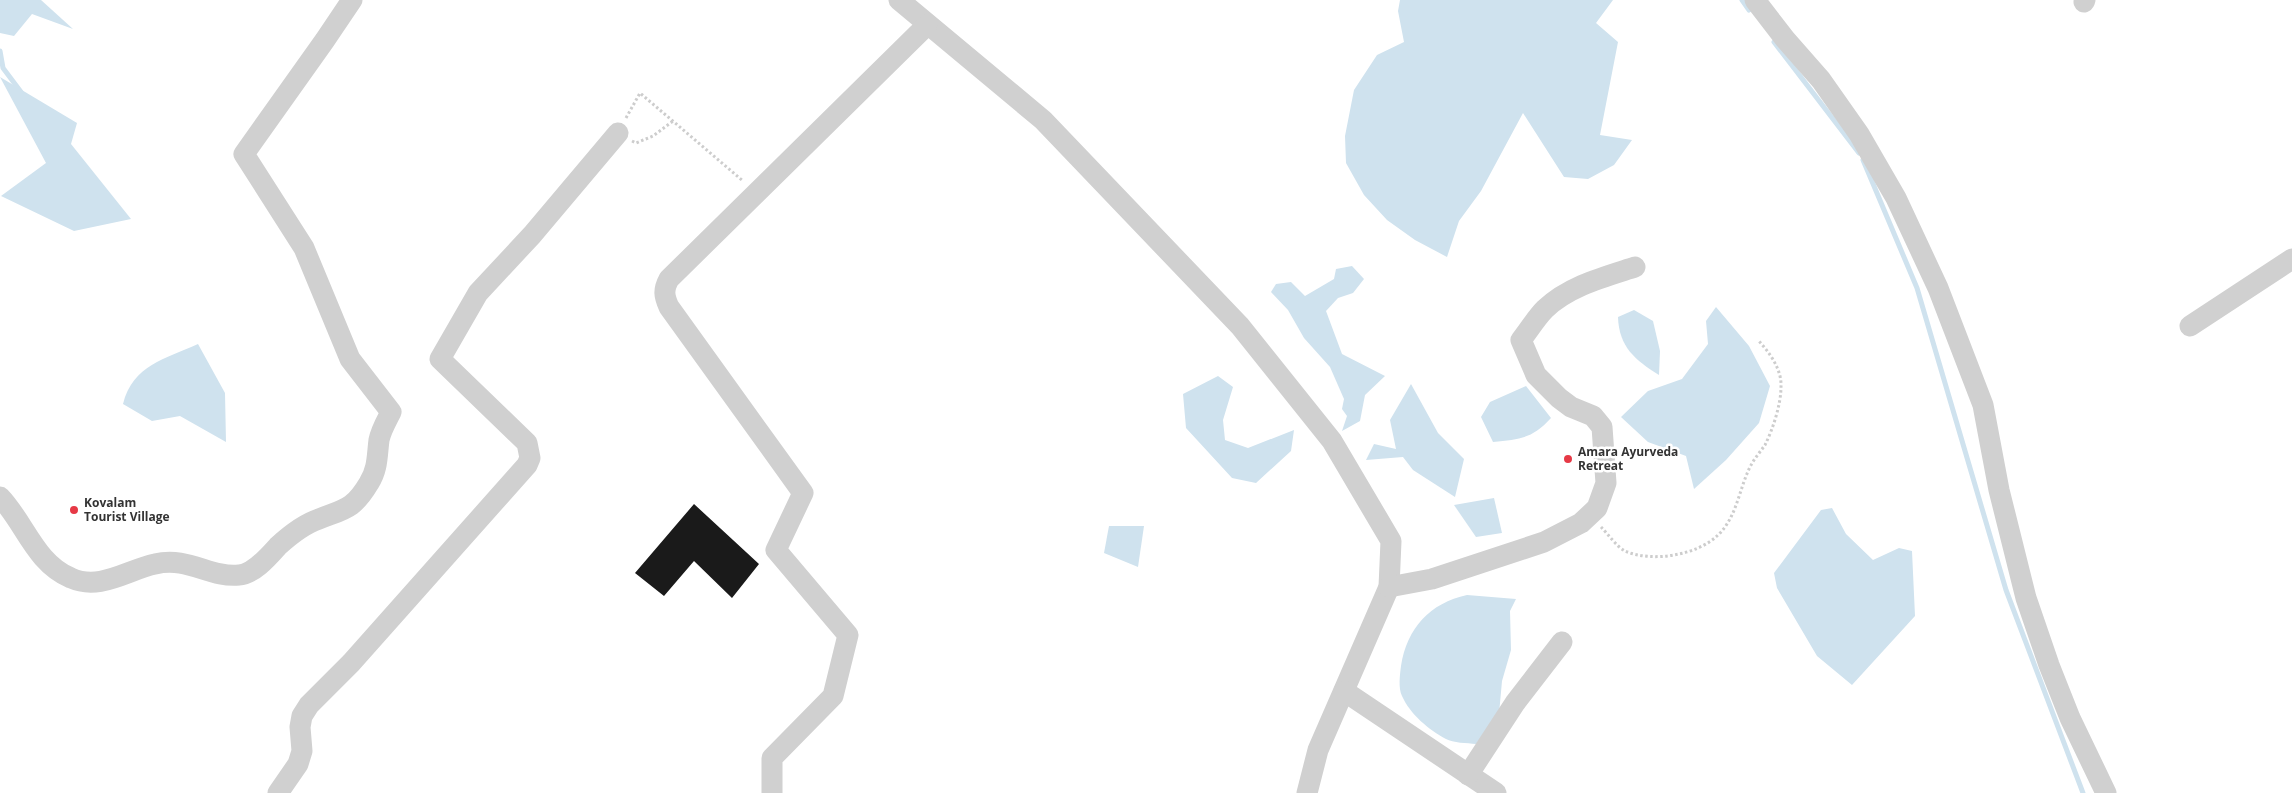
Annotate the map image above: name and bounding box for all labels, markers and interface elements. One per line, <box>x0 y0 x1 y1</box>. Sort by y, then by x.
place label: Amara Ayurveda Retreat <box>1578 443 1678 474</box>
marker: Amara Ayurveda Retreat <box>1562 453 1574 465</box>
place label: Kovalam Tourist Village <box>84 494 170 525</box>
marker: Kovalam Tourist Village <box>68 504 80 516</box>

